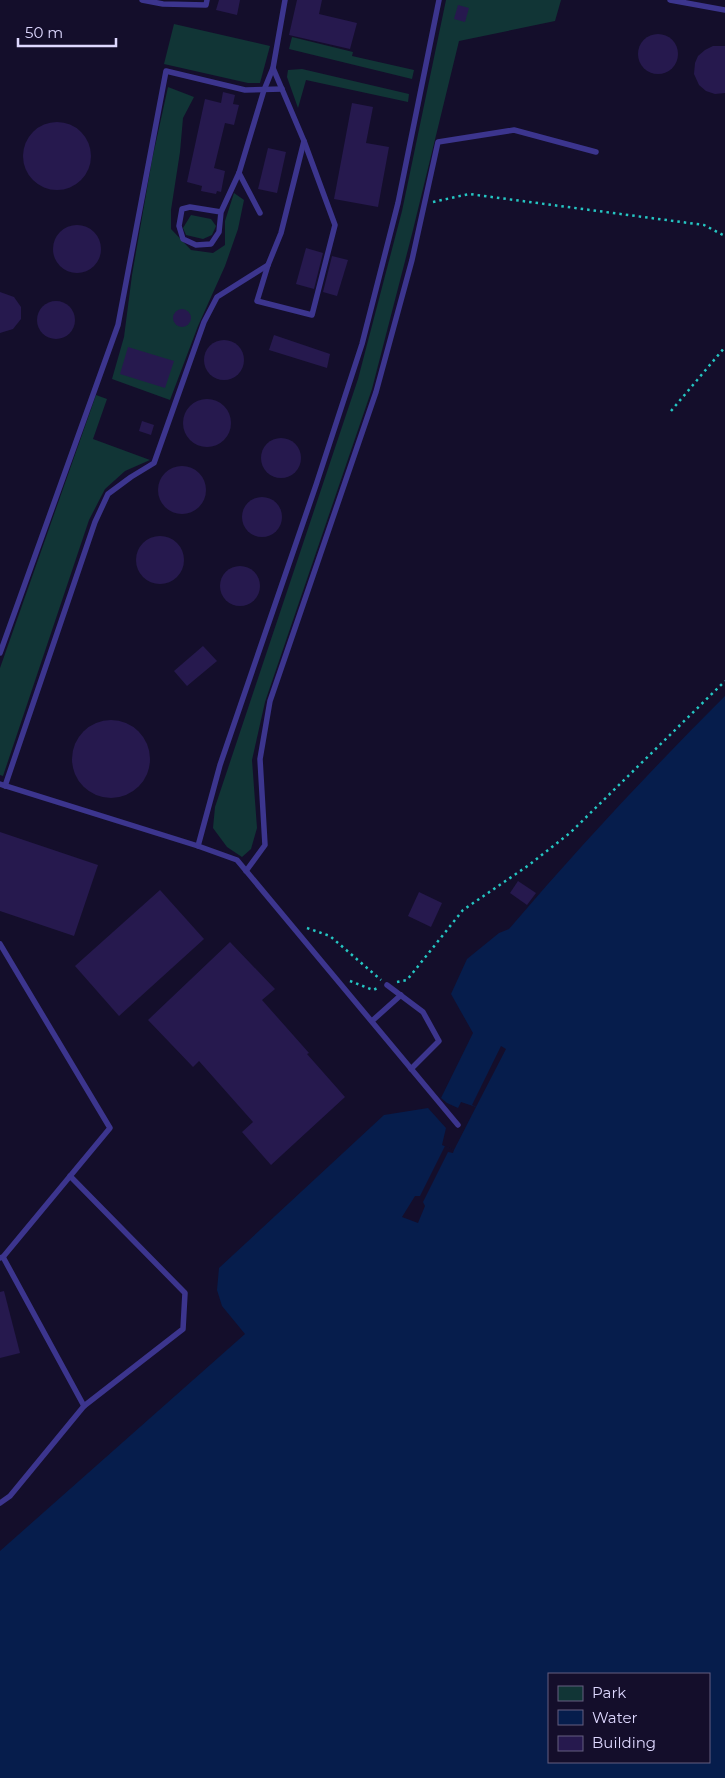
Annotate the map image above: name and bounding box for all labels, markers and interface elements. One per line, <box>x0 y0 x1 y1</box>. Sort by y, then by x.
scale bar <box>18 15 115 47</box>
text: 50 m <box>25 23 63 42</box>
legend <box>548 1673 710 1763</box>
text: Park <box>592 1683 626 1702</box>
text: Water <box>592 1708 638 1727</box>
text: Building <box>592 1733 656 1752</box>

